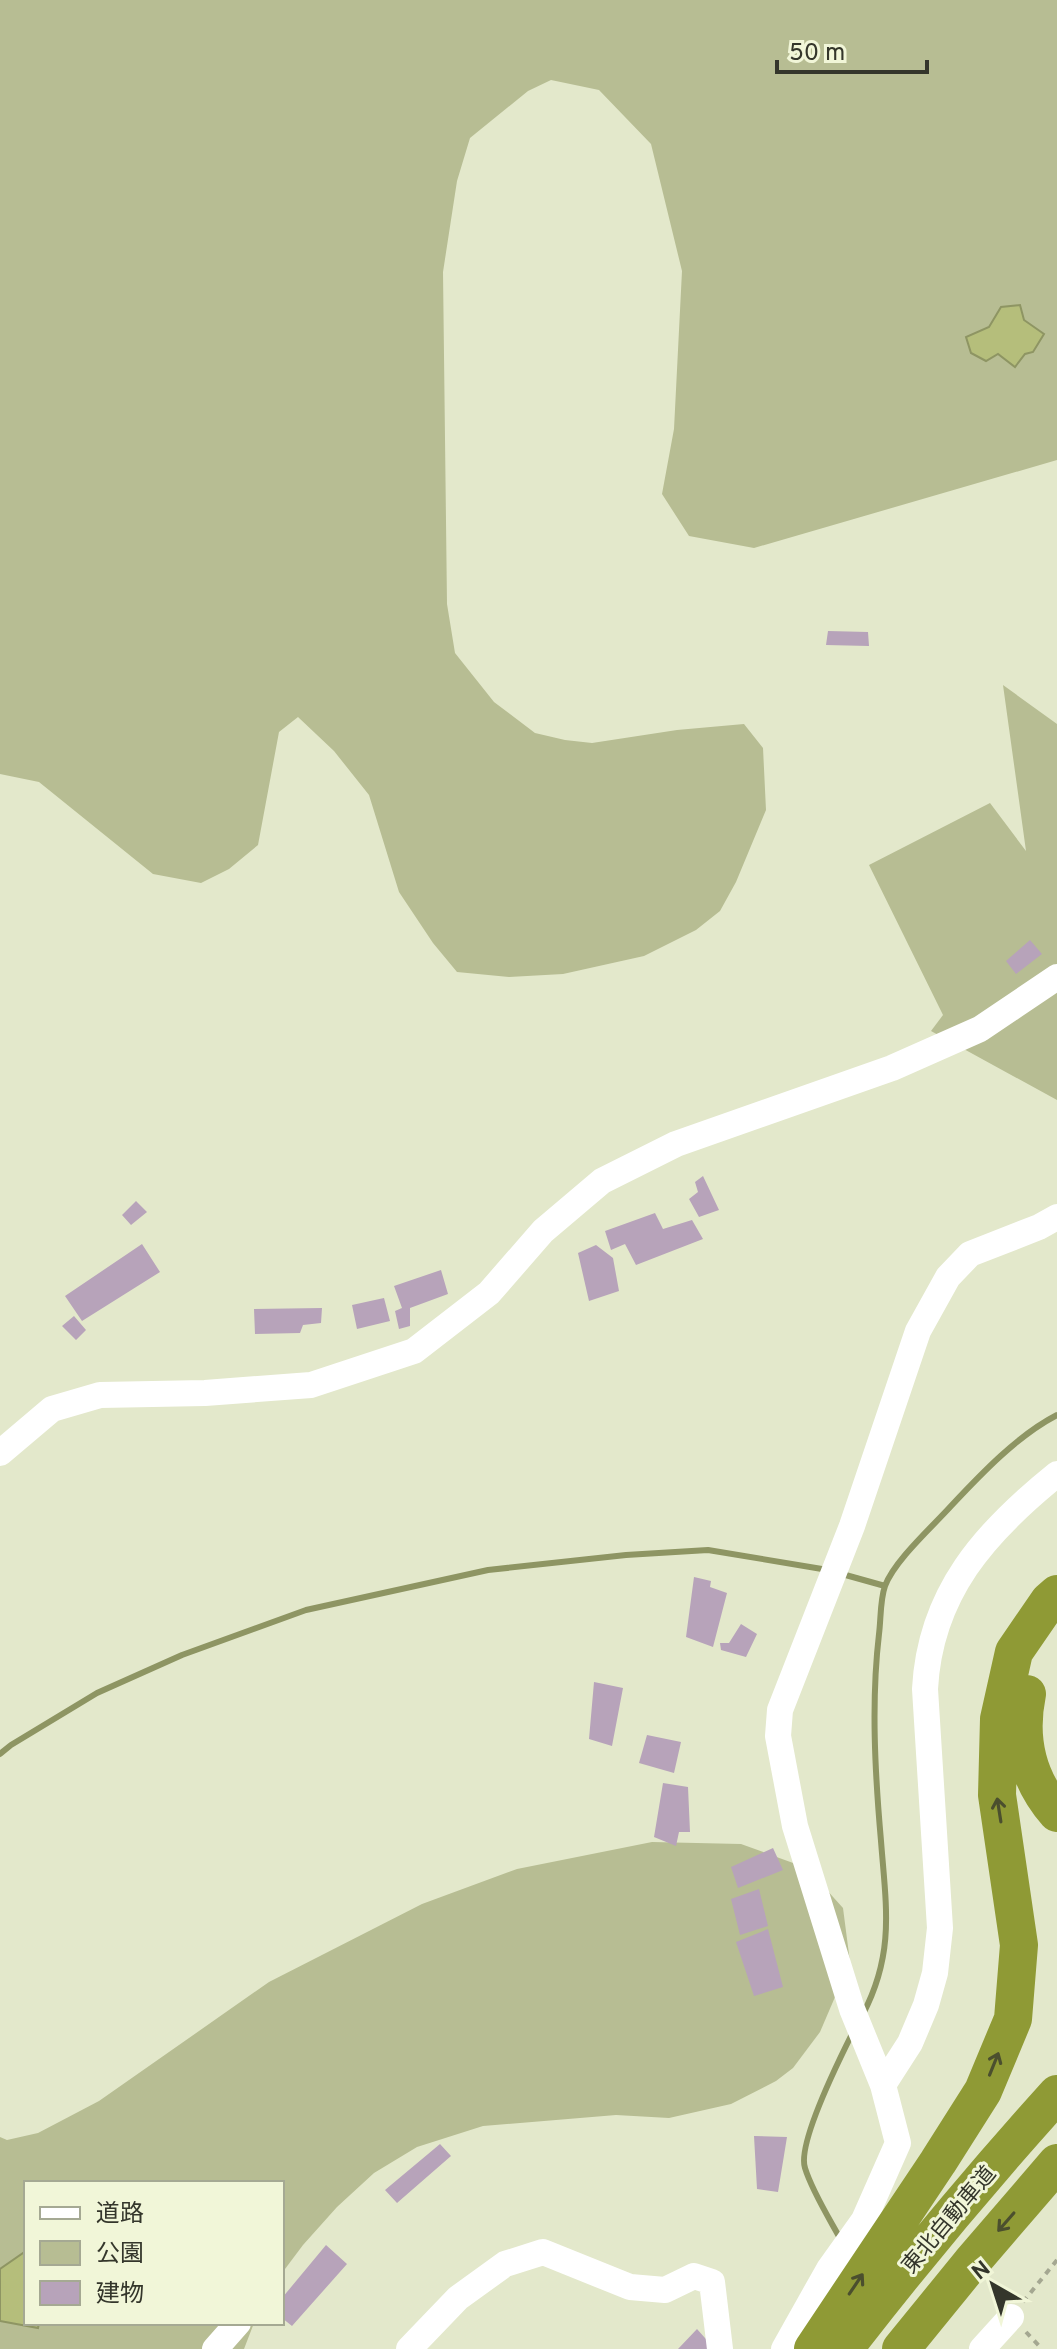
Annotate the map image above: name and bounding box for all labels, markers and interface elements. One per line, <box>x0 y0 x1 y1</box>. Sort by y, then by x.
scale bar <box>777 24 927 74</box>
text: 50 m <box>789 39 845 69</box>
one-way arrow <box>991 1798 1006 1823</box>
one-way arrow <box>988 2052 1002 2077</box>
street label: 東北自動車道 <box>897 2161 1003 2280</box>
legend <box>24 2181 284 2325</box>
text: 道路 <box>96 2200 144 2230</box>
one-way arrow <box>997 2212 1015 2232</box>
text: 公園 <box>96 2240 144 2270</box>
north arrow <box>953 2245 1033 2325</box>
text: N <box>967 2256 997 2287</box>
one-way arrow <box>848 2273 864 2296</box>
text: 建物 <box>96 2280 144 2310</box>

